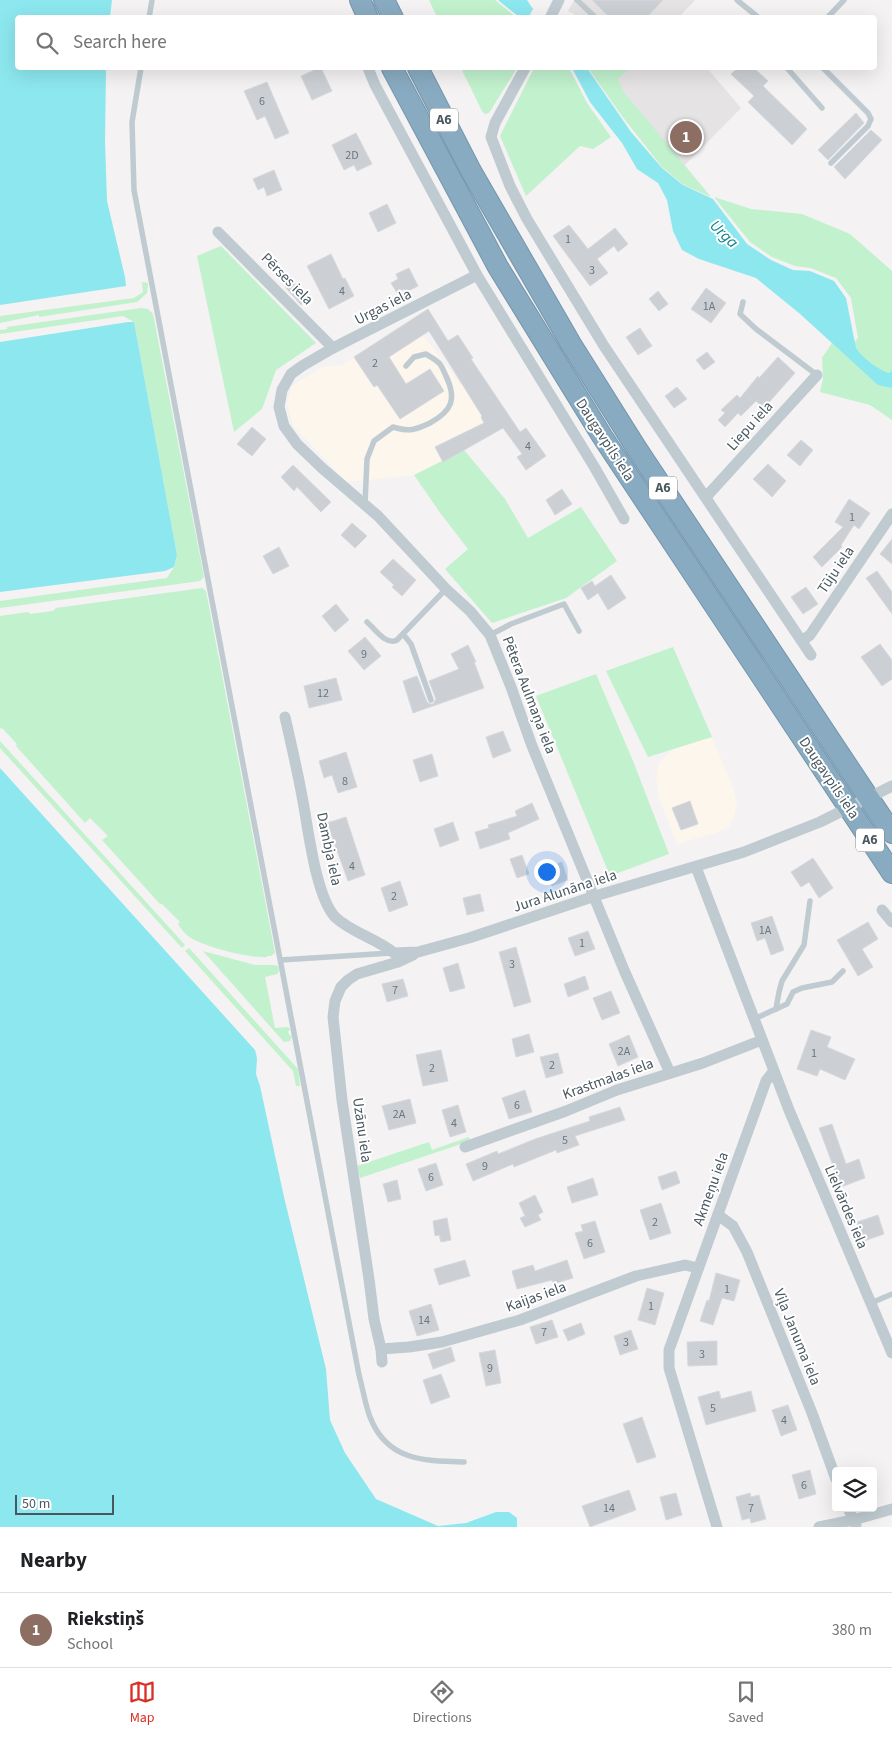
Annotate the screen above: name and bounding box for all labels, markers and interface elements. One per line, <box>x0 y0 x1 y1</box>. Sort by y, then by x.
search box <box>15 15 877 70</box>
icon: search <box>33 29 61 57</box>
text: Search here <box>73 29 167 56</box>
house number: 6 <box>259 93 265 110</box>
road number: A6 <box>430 108 458 132</box>
pin: 1 <box>670 118 702 156</box>
house number: 2D <box>345 147 359 164</box>
water label: Urga <box>705 215 744 253</box>
house number: 1 <box>565 231 571 248</box>
street label: Pērses iela <box>256 248 318 310</box>
house number: 3 <box>589 262 595 279</box>
house number: 4 <box>339 283 345 300</box>
street label: Urgas iela <box>351 284 415 330</box>
house number: 1A <box>703 298 716 315</box>
house number: 2 <box>372 355 378 372</box>
street label: Daugavpils iela <box>570 395 640 485</box>
street label: Liepu iela <box>722 397 778 455</box>
house number: 4 <box>525 438 531 455</box>
road number: A6 <box>649 476 677 499</box>
house number: 1 <box>849 509 855 526</box>
street label: Tūju iela <box>813 542 859 598</box>
street label: Pētera Aulmaņa iela <box>497 633 561 757</box>
house number: 9 <box>361 646 367 663</box>
house number: 12 <box>317 685 329 702</box>
street label: Daugavpils iela <box>794 733 864 823</box>
house number: 8 <box>342 773 348 790</box>
street label: Dambja iela <box>311 810 347 888</box>
road number: A6 <box>856 828 884 852</box>
house number: 4 <box>349 858 355 875</box>
your location <box>534 859 560 885</box>
street label: Jura Alunāna iela <box>510 864 620 918</box>
house number: 2 <box>391 888 397 905</box>
house number: 1A <box>759 922 772 939</box>
house number: 1 <box>579 935 585 952</box>
house number: 3 <box>509 956 515 973</box>
house number: 7 <box>392 982 398 999</box>
house number: 2A <box>618 1043 631 1060</box>
house number: 1 <box>811 1045 817 1062</box>
street label: Krastmalas iela <box>560 1053 656 1105</box>
house number: 2 <box>549 1057 555 1074</box>
house number: 2 <box>429 1060 435 1077</box>
street label: Uzānu iela <box>347 1096 377 1164</box>
house number: 6 <box>514 1097 520 1114</box>
house number: 2A <box>393 1106 406 1123</box>
house number: 4 <box>451 1115 457 1132</box>
house number: 5 <box>562 1132 568 1149</box>
street label: Akmeņu iela <box>688 1149 734 1229</box>
house number: 9 <box>482 1158 488 1175</box>
street label: Lielvārdes iela <box>819 1162 873 1252</box>
house number: 6 <box>428 1169 434 1186</box>
house number: 2 <box>652 1214 658 1231</box>
house number: 6 <box>587 1235 593 1252</box>
street label: Kaijas iela <box>503 1276 569 1318</box>
house number: 1 <box>724 1281 730 1298</box>
street label: Viļa Januma iela <box>768 1286 826 1388</box>
house number: 1 <box>648 1298 654 1315</box>
house number: 14 <box>418 1312 430 1329</box>
house number: 7 <box>541 1324 547 1341</box>
house number: 3 <box>623 1334 629 1351</box>
house number: 3 <box>699 1346 705 1363</box>
house number: 9 <box>487 1360 493 1377</box>
house number: 5 <box>710 1400 716 1417</box>
house number: 4 <box>781 1412 787 1429</box>
map controls <box>832 1467 877 1512</box>
button: layers <box>832 1467 877 1512</box>
house number: 6 <box>801 1477 807 1494</box>
scale bar <box>15 1492 114 1515</box>
text: 50 m <box>22 1494 50 1514</box>
house number: 14 <box>603 1500 615 1517</box>
house number: 7 <box>748 1500 754 1517</box>
text: Nearby <box>20 1545 87 1575</box>
text: Riekstiņš <box>67 1606 144 1633</box>
text: 1 <box>32 1619 40 1641</box>
text: 380 m <box>832 1619 872 1641</box>
text: School <box>67 1633 113 1655</box>
tab: Map <box>128 1678 156 1728</box>
tab: Directions <box>412 1678 472 1728</box>
tab: Saved <box>728 1678 764 1728</box>

